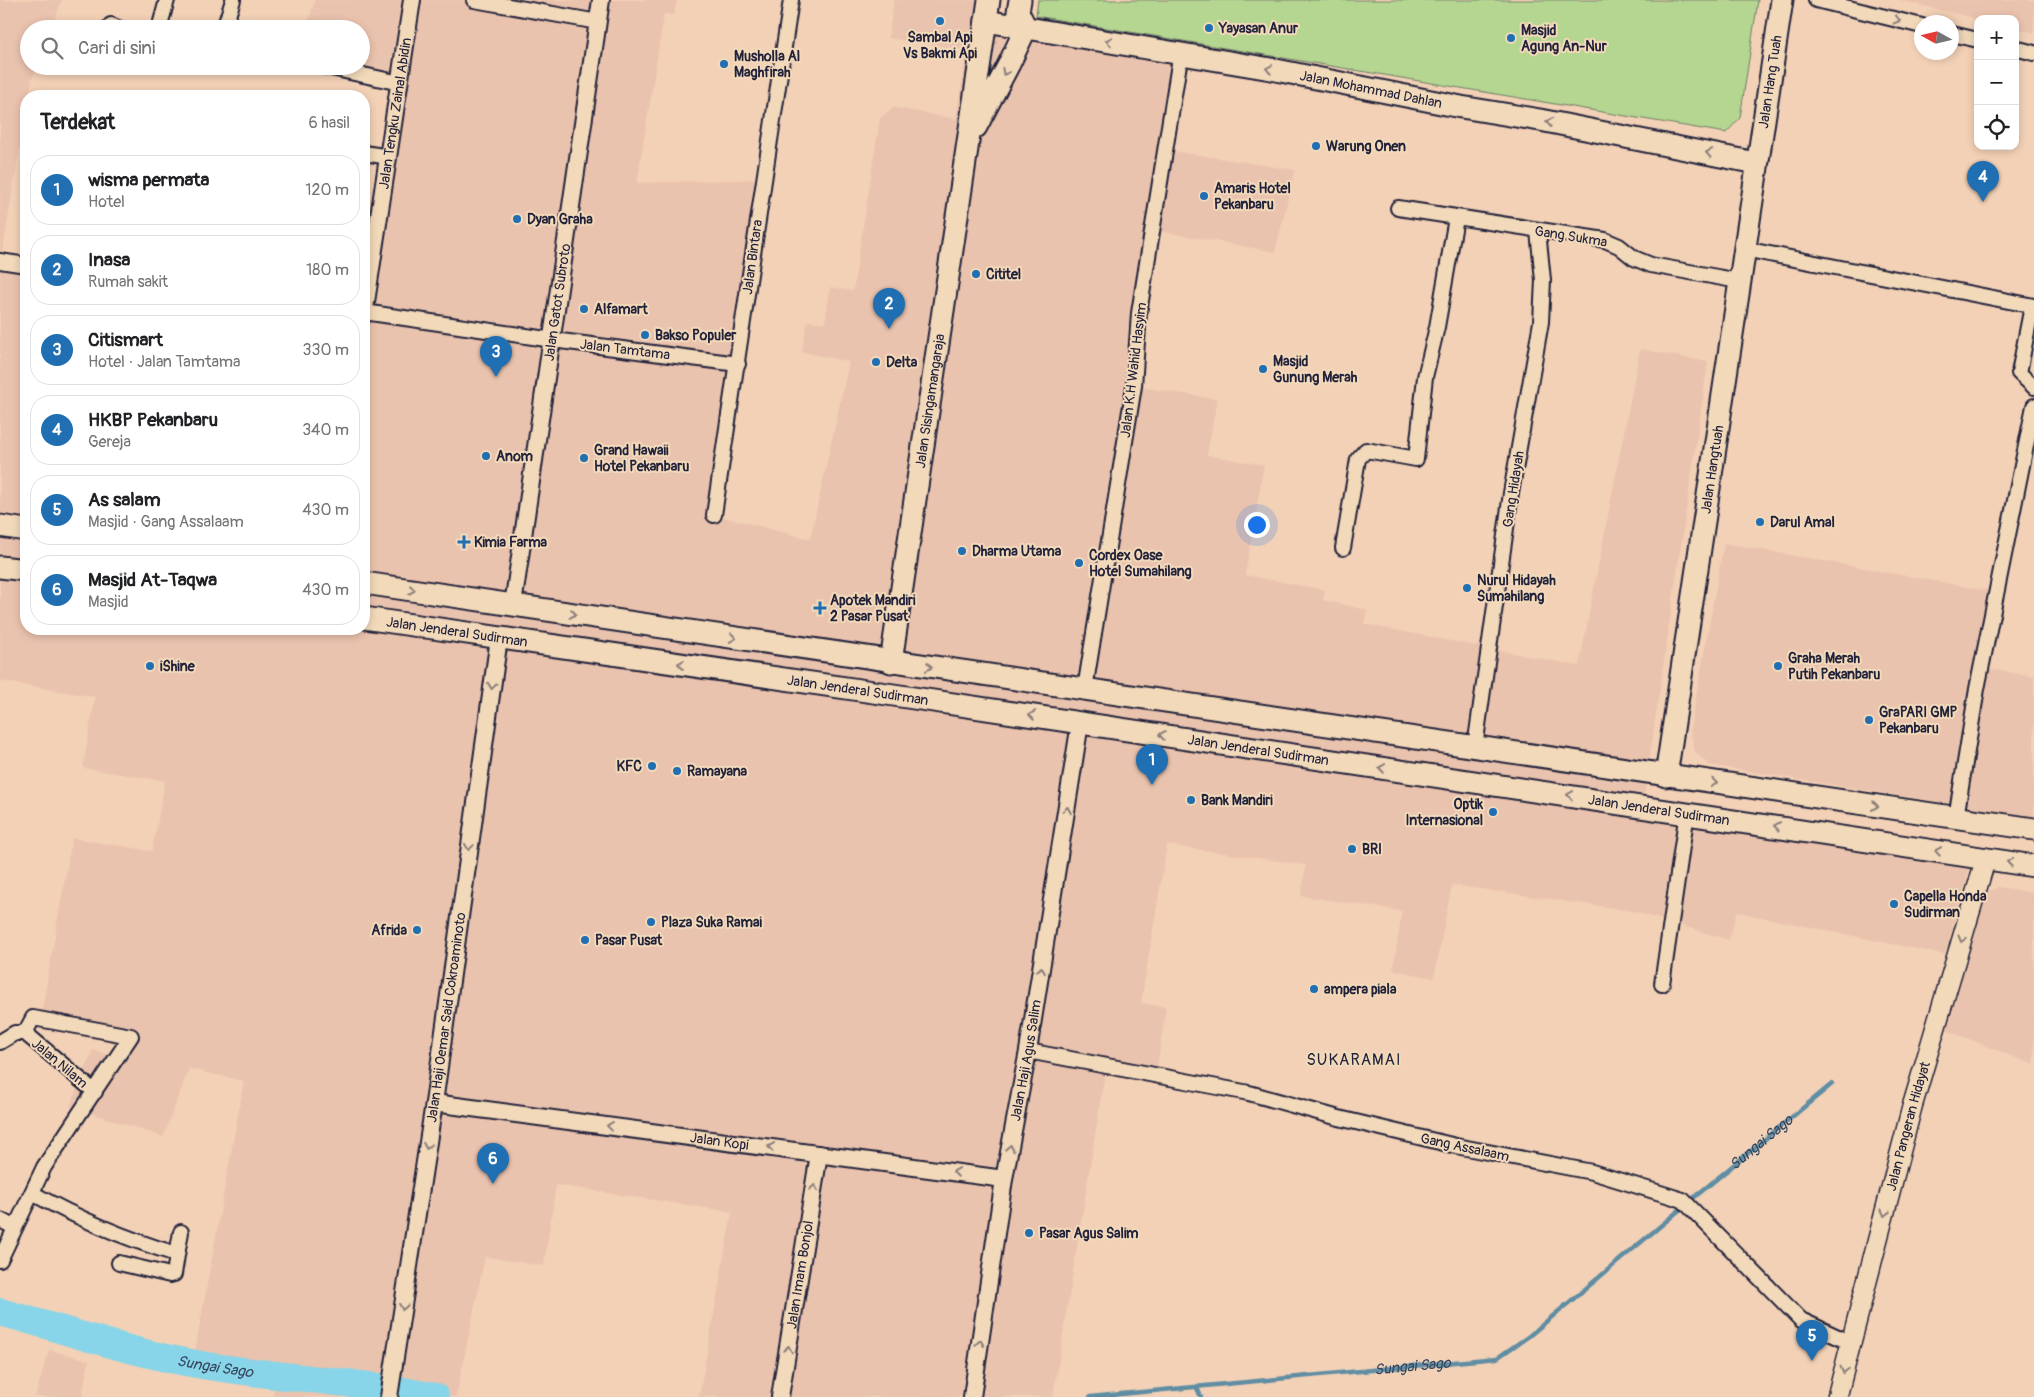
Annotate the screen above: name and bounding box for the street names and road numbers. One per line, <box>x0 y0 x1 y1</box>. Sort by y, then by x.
street label: Jalan Hang Tuah <box>1755 34 1786 130</box>
street label: Jalan Tengku Zainal Abidin <box>375 36 415 190</box>
street label: Jalan Mohammad Dahlan <box>1298 67 1444 112</box>
street label: Jalan Bintara <box>739 219 766 296</box>
street label: Gang Sukma <box>1533 222 1608 251</box>
street label: Jalan Gatot Subroto <box>541 242 575 362</box>
street label: Jalan K.H Wahid Hasyim <box>1117 301 1150 439</box>
street label: Jalan Sisingamangaraja <box>912 333 949 469</box>
street label: Jalan Tamtama <box>579 336 671 363</box>
street label: Jalan Hangtuah <box>1697 424 1727 515</box>
street label: Gang Hidayah <box>1499 450 1528 529</box>
street label: Jalan Jenderal Sudirman <box>385 613 529 651</box>
street label: Jalan Jenderal Sudirman <box>786 672 930 709</box>
street label: Jalan Jenderal Sudirman <box>1186 731 1330 769</box>
street label: Jalan Jenderal Sudirman <box>1587 791 1731 829</box>
street label: Jalan Haji Oemar Said Cokroaminoto <box>423 911 470 1124</box>
street label: Jalan Haji Agus Salim <box>1007 998 1045 1122</box>
street label: Jalan Nilam <box>28 1035 91 1092</box>
street label: Jalan Pangeran Hidayat <box>1883 1059 1934 1193</box>
street label: Jalan Kopi <box>689 1129 750 1154</box>
street label: Gang Assalaam <box>1419 1130 1511 1165</box>
street label: Jalan Imam Bonjol <box>783 1219 817 1330</box>

